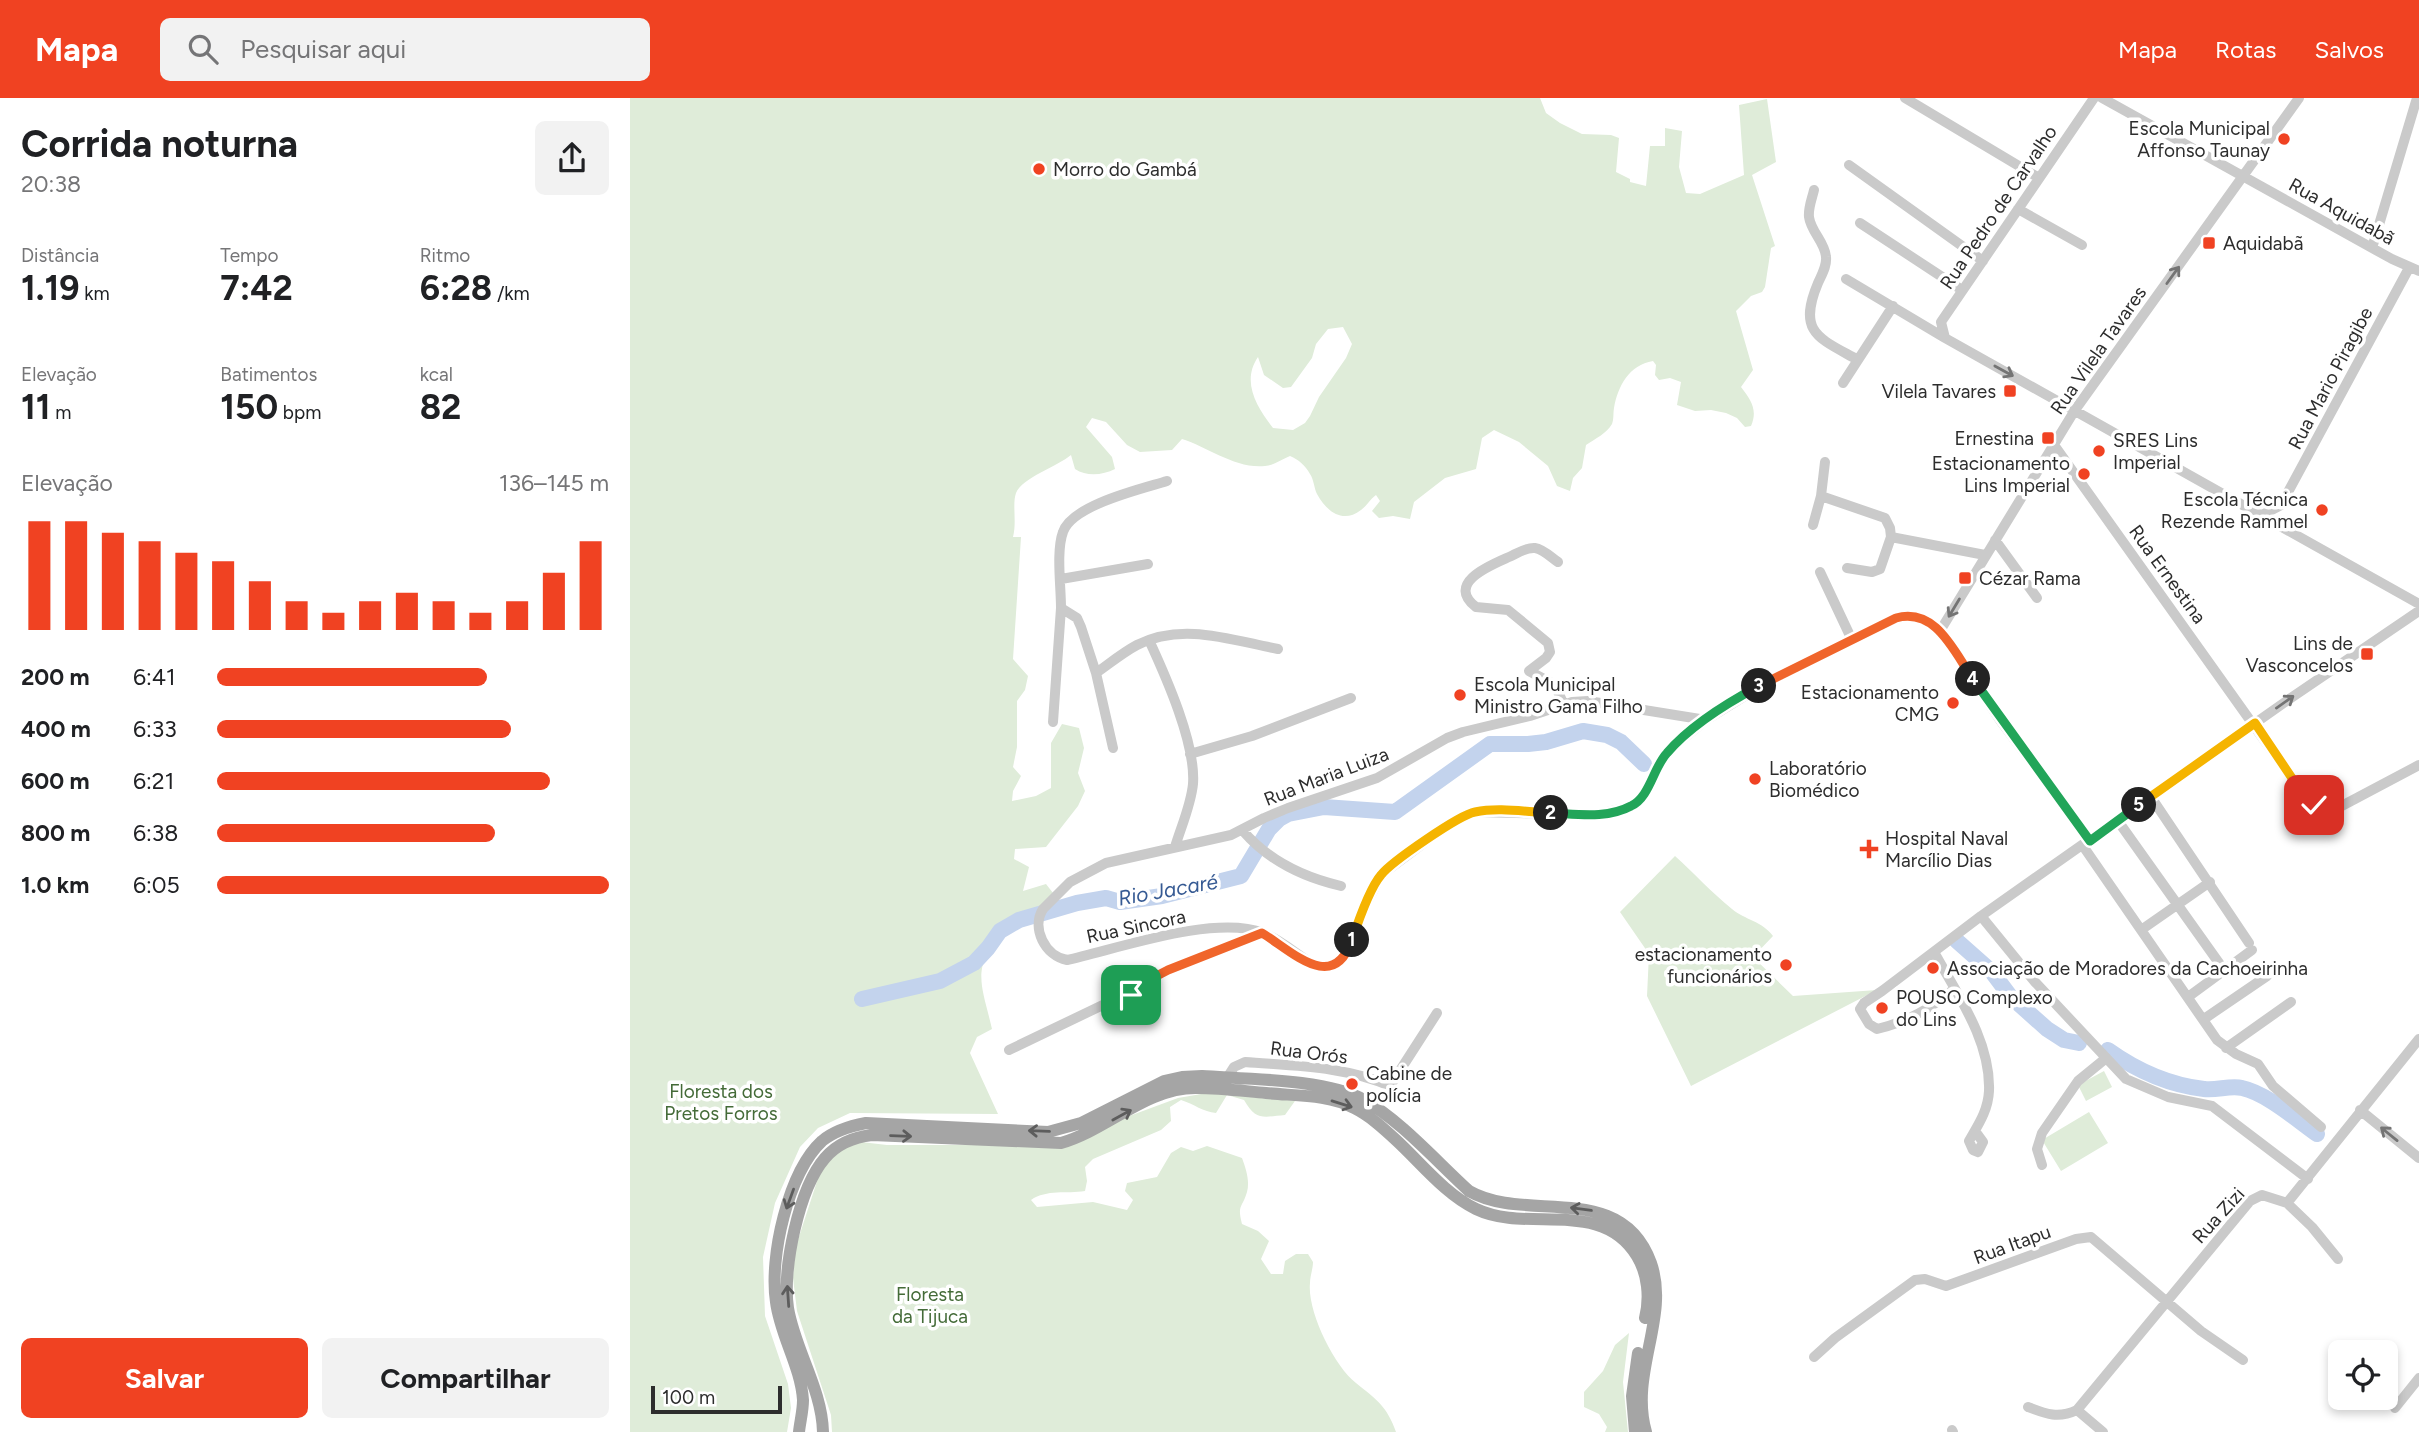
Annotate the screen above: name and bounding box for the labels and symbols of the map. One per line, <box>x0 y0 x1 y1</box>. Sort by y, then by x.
place label: Escola Municipal Affonso Taunay <box>2129 117 2270 162</box>
street label: Rua Pedro de Carvalho <box>1935 121 2062 294</box>
marker: Escola Municipal Affonso Taunay <box>2276 131 2292 147</box>
place label: Morro do Gambá <box>1053 158 1197 181</box>
marker: Morro do Gambá <box>1031 161 1047 177</box>
street label: Rua Aquidabã <box>2285 173 2399 250</box>
place label: Aquidabã <box>2223 232 2303 255</box>
marker: Aquidabã <box>2201 235 2217 251</box>
one-way arrow <box>2166 266 2180 285</box>
street label: Rua Vilela Tavares <box>2046 282 2151 419</box>
street label: Rua Mario Piragibe <box>2283 303 2378 453</box>
one-way arrow <box>1994 364 2014 378</box>
place label: Vilela Tavares <box>1881 380 1996 403</box>
marker: Vilela Tavares <box>2002 383 2018 399</box>
place label: Ernestina <box>1955 427 2034 450</box>
place label: SRES Lins Imperial <box>2113 429 2198 474</box>
marker: Ernestina <box>2040 430 2056 446</box>
marker: SRES Lins Imperial <box>2091 443 2107 459</box>
place label: Estacionamento Lins Imperial <box>1932 452 2070 497</box>
marker: Estacionamento Lins Imperial <box>2076 466 2092 482</box>
place label: Escola Técnica Rezende Rammel <box>2161 488 2308 533</box>
marker: Escola Técnica Rezende Rammel <box>2314 502 2330 518</box>
street label: Rua Ernestina <box>2124 521 2211 628</box>
place label: Cézar Rama <box>1979 567 2081 590</box>
marker: Cézar Rama <box>1957 570 1973 586</box>
one-way arrow <box>1947 597 1961 617</box>
place label: Lins de Vasconcelos <box>2245 632 2353 677</box>
marker: Lins de Vasconcelos <box>2359 646 2375 662</box>
pin: 4 <box>1956 662 1990 696</box>
pin: 3 <box>1742 668 1776 704</box>
place label: Escola Municipal Ministro Gama Filho <box>1474 673 1643 718</box>
place label: Estacionamento CMG <box>1801 681 1939 726</box>
marker: Escola Municipal Ministro Gama Filho <box>1452 687 1468 703</box>
marker: Estacionamento CMG <box>1945 695 1961 711</box>
one-way arrow <box>2275 695 2294 709</box>
street label: Rua Maria Luiza <box>1261 742 1392 811</box>
place label: Laboratório Biomédico <box>1769 757 1867 802</box>
marker: Laboratório Biomédico <box>1747 771 1763 787</box>
pin <box>2284 775 2344 835</box>
pin: 5 <box>2122 788 2156 822</box>
pin: 2 <box>1534 796 1569 830</box>
place label: Hospital Naval Marcílio Dias <box>1885 827 2008 872</box>
marker: Hospital Naval Marcílio Dias <box>1859 839 1879 859</box>
water label: Rio Jacaré <box>1116 868 1220 911</box>
street label: Rua Sincora <box>1084 905 1188 948</box>
pin: 1 <box>1334 922 1370 958</box>
place label: estacionamento funcionários <box>1635 943 1772 988</box>
marker: estacionamento funcionários <box>1778 957 1794 973</box>
place label: Associação de Moradores da Cachoeirinha <box>1947 957 2308 980</box>
marker: Associação de Moradores da Cachoeirinha <box>1925 960 1941 976</box>
pin <box>1101 965 1161 1025</box>
place label: POUSO Complexo do Lins <box>1896 986 2053 1031</box>
marker: POUSO Complexo do Lins <box>1874 1000 1890 1016</box>
street label: Rua Orós <box>1269 1036 1349 1069</box>
place label: Cabine de polícia <box>1366 1062 1452 1107</box>
marker: Cabine de polícia <box>1344 1076 1360 1092</box>
park label: Floresta dos Pretos Forros <box>664 1080 778 1125</box>
one-way arrow <box>1331 1098 1353 1111</box>
one-way arrow <box>1111 1108 1132 1121</box>
one-way arrow <box>1027 1125 1050 1138</box>
one-way arrow <box>2381 1127 2399 1142</box>
one-way arrow <box>889 1129 912 1142</box>
street label: Rua Zizi <box>2187 1183 2249 1248</box>
one-way arrow <box>783 1188 795 1210</box>
one-way arrow <box>1571 1202 1593 1215</box>
street label: Rua Itapu <box>1970 1220 2054 1269</box>
park label: Floresta da Tijuca <box>892 1283 968 1328</box>
one-way arrow <box>781 1284 794 1307</box>
scale bar <box>651 1383 782 1415</box>

